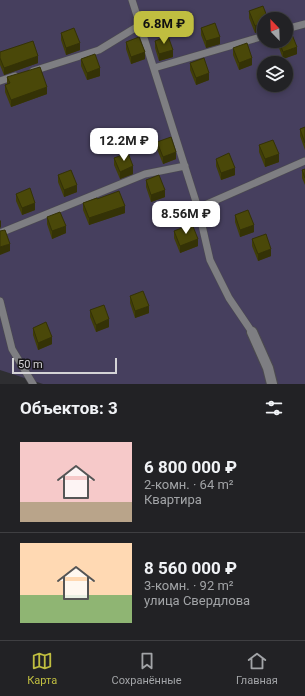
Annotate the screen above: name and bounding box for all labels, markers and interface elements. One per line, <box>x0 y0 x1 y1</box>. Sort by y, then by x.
pin: 6.8M ₽ <box>131 11 197 45</box>
north arrow <box>257 12 293 48</box>
map controls <box>257 12 293 92</box>
text: 6.8M ₽ <box>143 16 185 31</box>
button: layers <box>257 56 293 92</box>
pin: 12.2M ₽ <box>87 128 161 162</box>
text: 12.2M ₽ <box>99 133 149 148</box>
pin: 8.56M ₽ <box>149 201 223 235</box>
text: 8.56M ₽ <box>161 206 211 221</box>
scale bar <box>12 356 117 375</box>
text: 50 m <box>18 358 43 371</box>
icon: filters <box>263 397 285 419</box>
text: Объектов: 3 <box>20 398 118 418</box>
text: 6 800 000 ₽ <box>144 457 237 477</box>
icon: home <box>52 458 100 506</box>
text: 2-комн. · 64 m² <box>144 477 234 492</box>
text: Квартира <box>144 492 202 507</box>
text: 8 560 000 ₽ <box>144 558 237 578</box>
icon: home <box>52 559 100 607</box>
text: 3-комн. · 92 m² <box>144 578 234 593</box>
text: улица Свердлова <box>144 593 250 608</box>
tab: Карта <box>27 650 57 687</box>
tab: Сохранённые <box>111 650 182 687</box>
tab: Главная <box>236 650 278 687</box>

